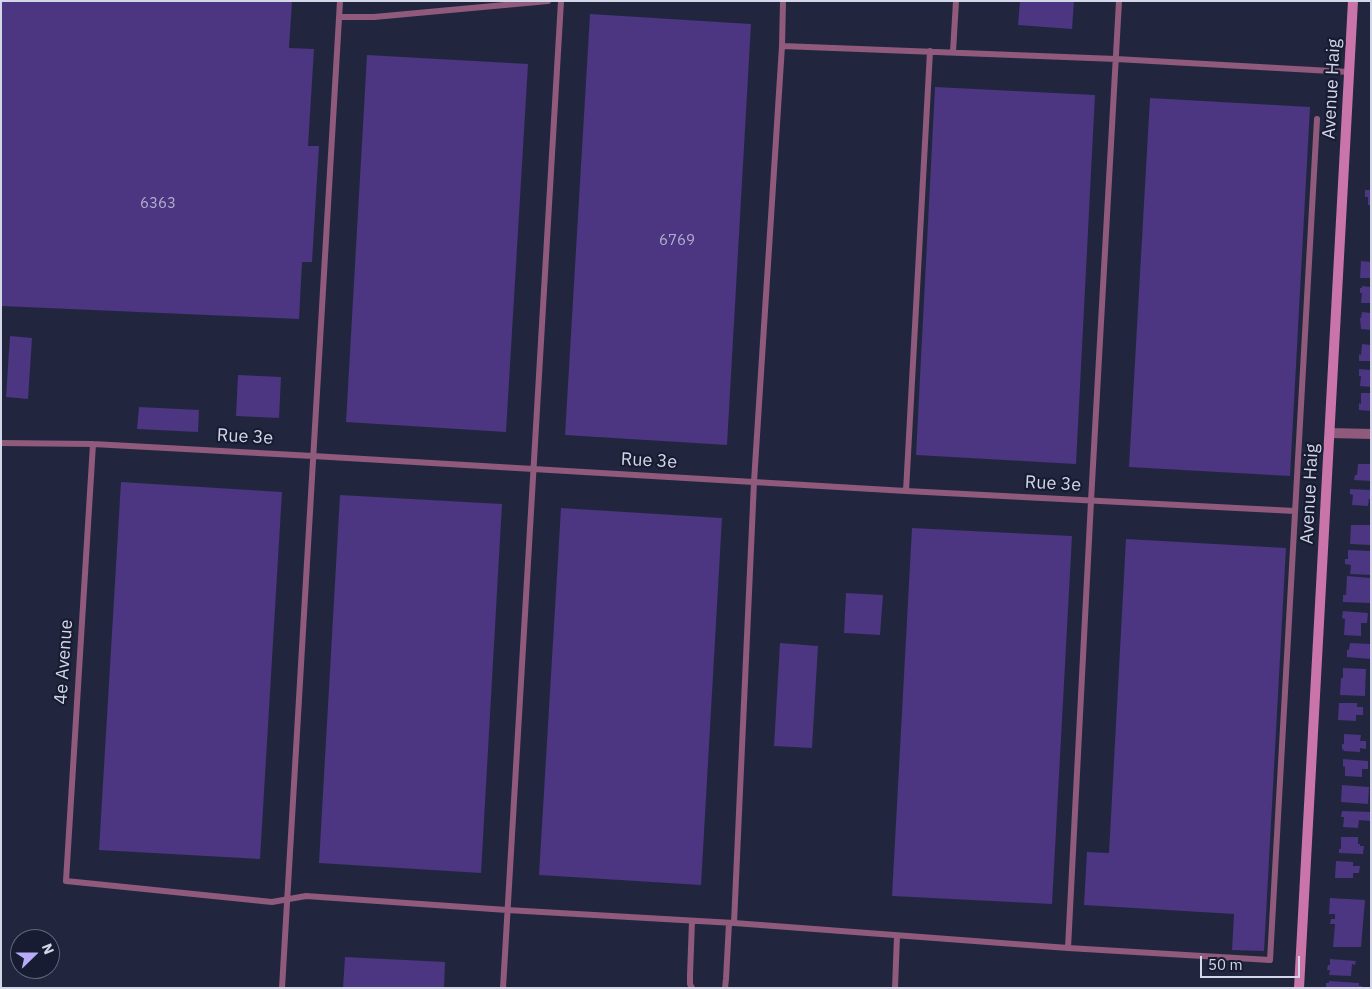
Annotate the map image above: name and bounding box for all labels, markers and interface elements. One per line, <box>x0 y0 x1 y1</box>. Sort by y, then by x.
street label: Avenue Haig <box>1319 38 1345 140</box>
house number: 6363 <box>140 195 176 213</box>
house number: 6769 <box>659 232 695 250</box>
street label: Rue 3e <box>216 425 274 449</box>
street label: Avenue Haig <box>1297 443 1323 545</box>
street label: Rue 3e <box>620 449 678 473</box>
street label: Rue 3e <box>1024 472 1082 496</box>
street label: 4e Avenue <box>50 619 78 705</box>
north arrow <box>10 929 60 979</box>
text: N <box>38 941 58 957</box>
scale bar <box>1202 946 1302 978</box>
text: 50 m <box>1208 955 1243 974</box>

